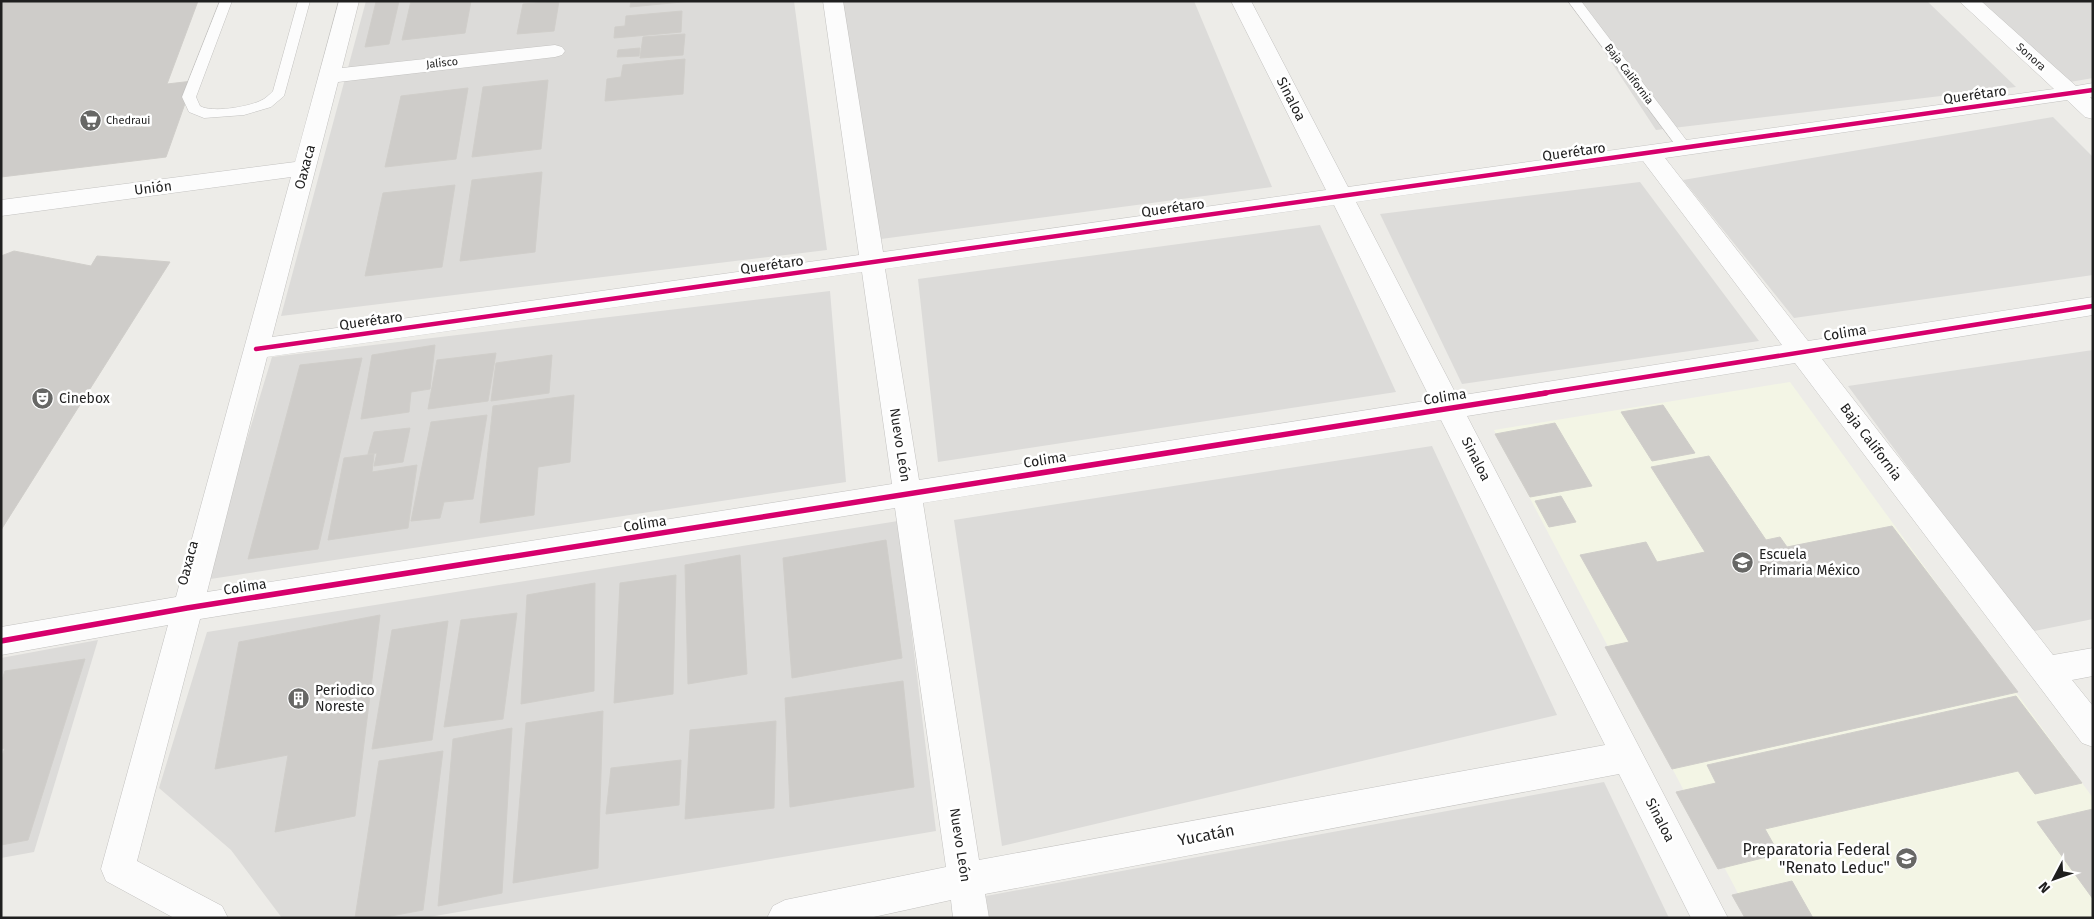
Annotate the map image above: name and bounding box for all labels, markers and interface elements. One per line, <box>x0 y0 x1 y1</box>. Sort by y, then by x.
street label: Sonora <box>2014 40 2048 74</box>
street label: Baja California <box>1602 41 1656 107</box>
street label: Jalisco <box>425 55 459 71</box>
street label: Sinaloa <box>1273 74 1309 124</box>
street label: Querétaro <box>1942 82 2008 108</box>
supermarket icon: Chedraui <box>78 108 102 132</box>
place label: Chedraui <box>106 114 150 127</box>
street label: Querétaro <box>1541 139 1607 165</box>
street label: Oaxaca <box>291 143 319 191</box>
street label: Unión <box>133 177 173 199</box>
street label: Querétaro <box>1140 195 1206 221</box>
street label: Querétaro <box>739 252 805 278</box>
street label: Querétaro <box>338 308 404 334</box>
street label: Colima <box>1822 321 1868 345</box>
street label: Colima <box>1422 385 1468 409</box>
theatre icon: Cinebox <box>31 386 55 410</box>
place label: Cinebox <box>59 390 110 407</box>
street label: Baja California <box>1836 400 1906 484</box>
street label: Nuevo León <box>886 407 914 483</box>
street label: Sinaloa <box>1458 434 1494 484</box>
street label: Colima <box>1022 448 1068 472</box>
street label: Colima <box>622 512 668 536</box>
street label: Oaxaca <box>174 539 202 587</box>
place label: Escuela Primaria México <box>1759 546 1860 579</box>
school or university icon: Escuela Primaria México <box>1731 550 1755 574</box>
street label: Colima <box>222 575 268 599</box>
place label: Periodico Noreste <box>315 682 375 715</box>
building icon: Periodico Noreste <box>287 686 311 710</box>
street label: Sinaloa <box>1642 795 1678 845</box>
street label: Nuevo León <box>946 807 974 883</box>
street label: Yucatán <box>1176 820 1236 850</box>
place label: Preparatoria Federal "Renato Leduc" <box>1743 840 1890 877</box>
school or university icon: Preparatoria Federal "Renato Leduc" <box>1894 846 1918 870</box>
north arrow <box>2029 854 2079 904</box>
text: N <box>2035 878 2054 896</box>

